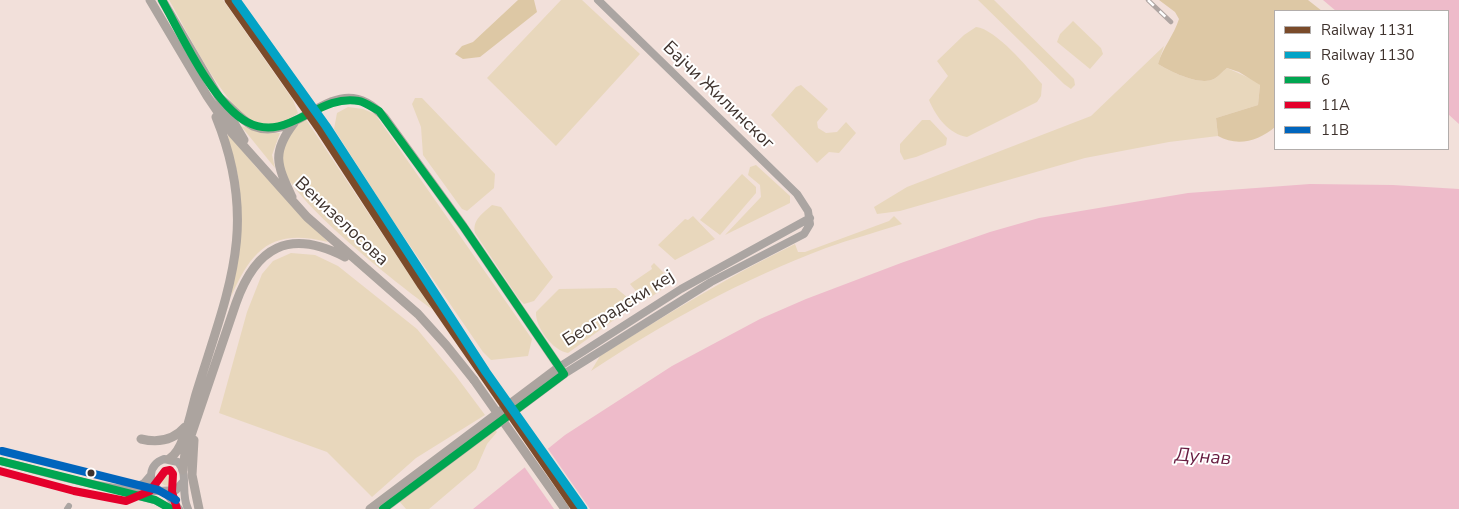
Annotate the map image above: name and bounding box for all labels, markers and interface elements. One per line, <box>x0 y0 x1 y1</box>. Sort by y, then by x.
legend <box>1274 10 1449 150</box>
text: Railway 1131 <box>1321 20 1415 40</box>
street label: Бајчи Жилинског <box>658 37 778 155</box>
text: Railway 1130 <box>1321 45 1415 65</box>
text: 6 <box>1321 70 1330 90</box>
text: 11A <box>1321 95 1350 115</box>
text: 11B <box>1321 120 1349 140</box>
street label: Венизелосова <box>290 173 392 271</box>
street label: Београдски кеј <box>559 266 679 352</box>
water label: Дунав <box>1174 445 1232 471</box>
unlabelled marker <box>86 468 96 478</box>

